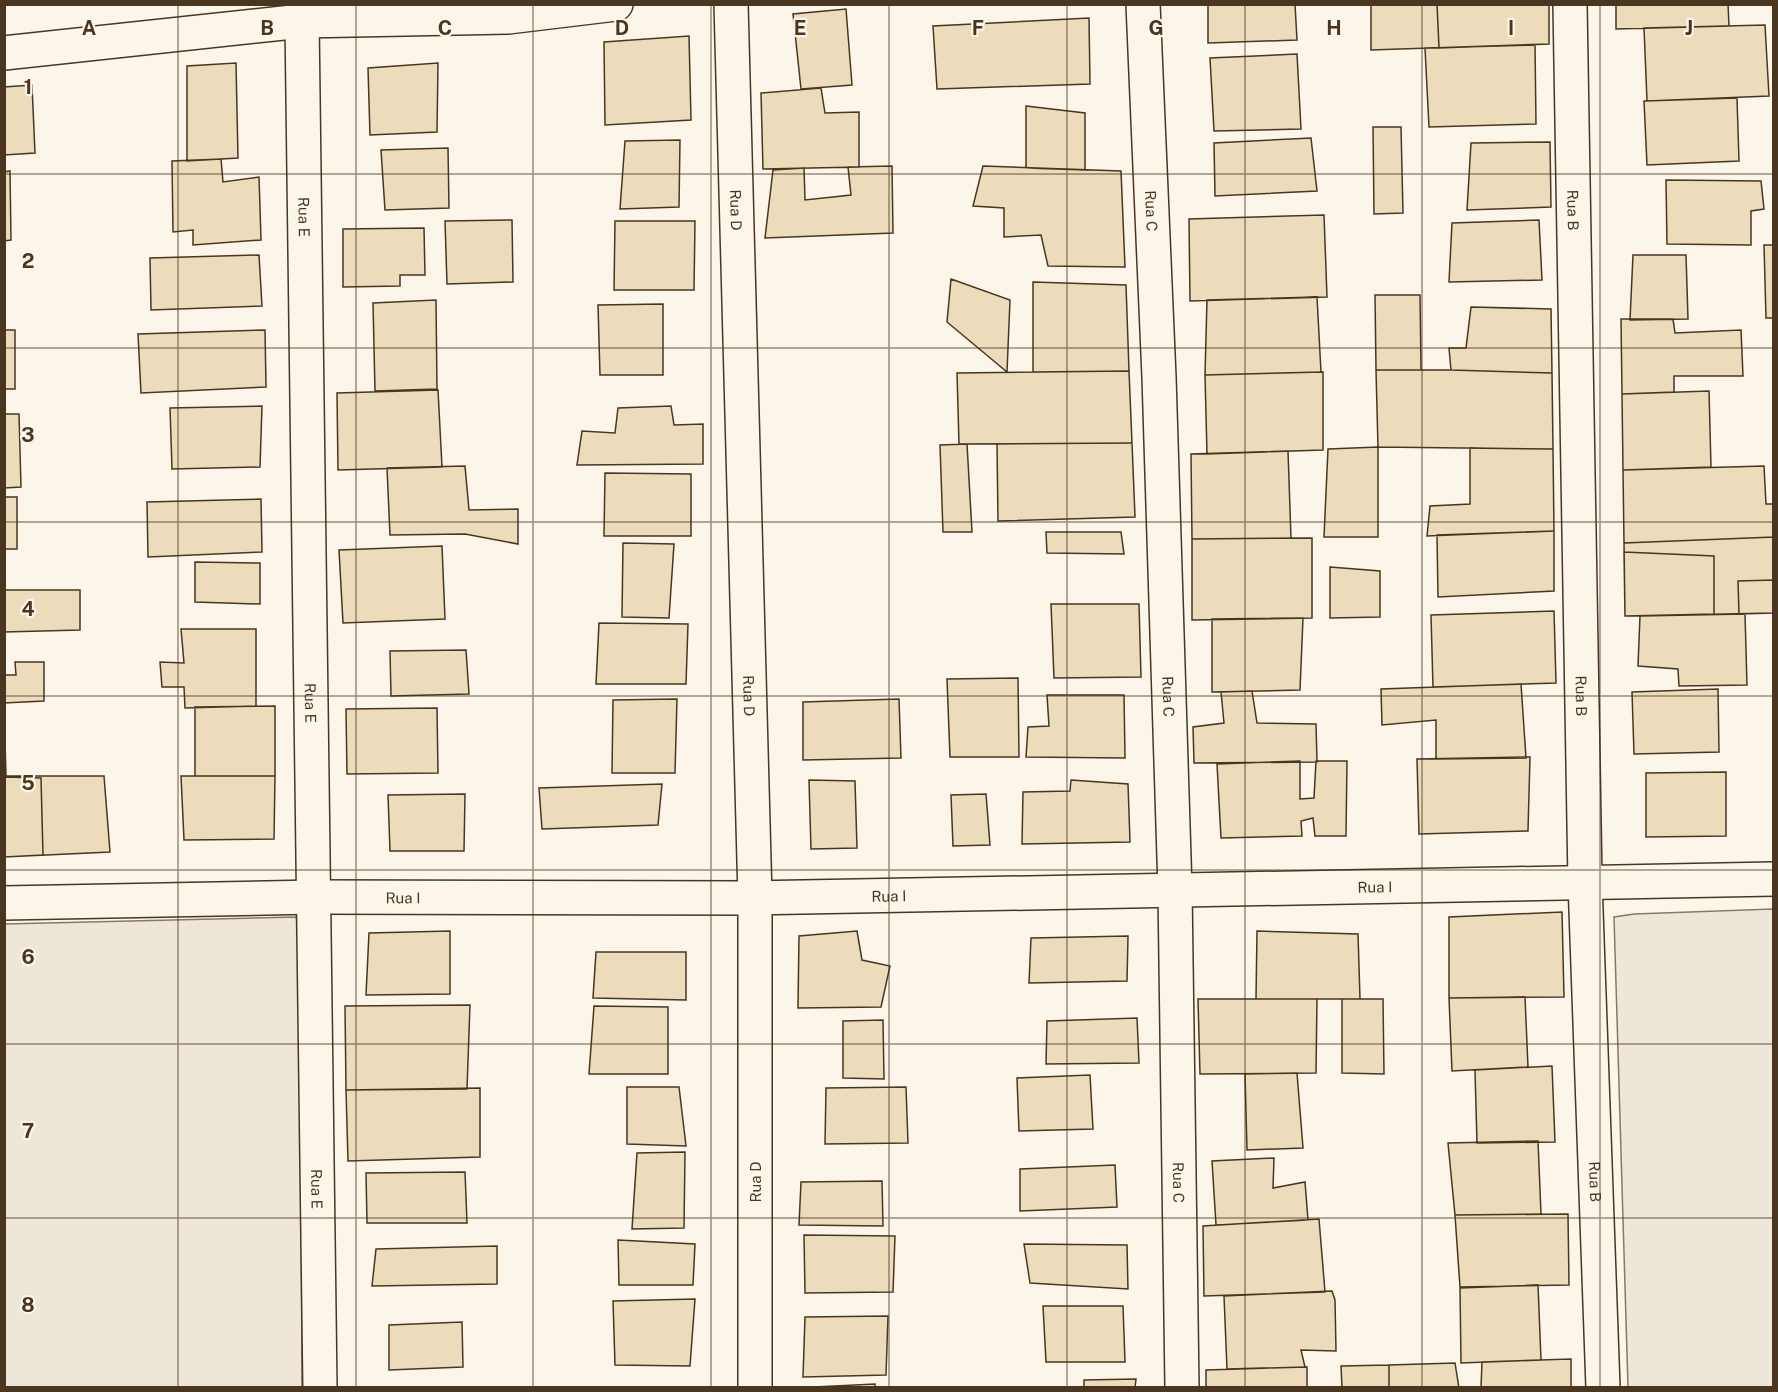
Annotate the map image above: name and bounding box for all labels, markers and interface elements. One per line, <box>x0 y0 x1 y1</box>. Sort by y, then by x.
text: A <box>82 16 96 40</box>
text: B <box>260 16 274 40</box>
text: C <box>438 16 452 40</box>
text: D <box>615 16 629 40</box>
text: E <box>794 16 806 40</box>
text: F <box>972 16 984 40</box>
text: G <box>1148 16 1164 40</box>
text: H <box>1326 16 1342 40</box>
text: I <box>1508 16 1514 40</box>
text: J <box>1685 16 1693 40</box>
text: 1 <box>24 75 32 99</box>
street label: Rua D <box>727 189 746 231</box>
street label: Rua B <box>1565 189 1582 230</box>
street label: Rua C <box>1142 190 1161 232</box>
street label: Rua E <box>296 197 313 237</box>
text: 2 <box>22 249 34 273</box>
text: 3 <box>21 423 35 447</box>
text: 4 <box>21 597 35 621</box>
street label: Rua D <box>741 675 759 717</box>
street label: Rua B <box>1573 675 1591 716</box>
street label: Rua C <box>1160 676 1178 717</box>
street label: Rua E <box>302 683 320 723</box>
text: 5 <box>21 771 35 795</box>
street label: Rua I <box>1357 878 1392 895</box>
street label: Rua I <box>871 887 907 904</box>
street label: Rua I <box>385 889 420 906</box>
text: 6 <box>21 945 35 969</box>
text: 7 <box>22 1119 34 1143</box>
street label: Rua D <box>747 1161 764 1203</box>
street label: Rua B <box>1586 1161 1605 1202</box>
street label: Rua C <box>1170 1162 1188 1203</box>
street label: Rua E <box>309 1169 326 1209</box>
text: 8 <box>21 1293 35 1317</box>

